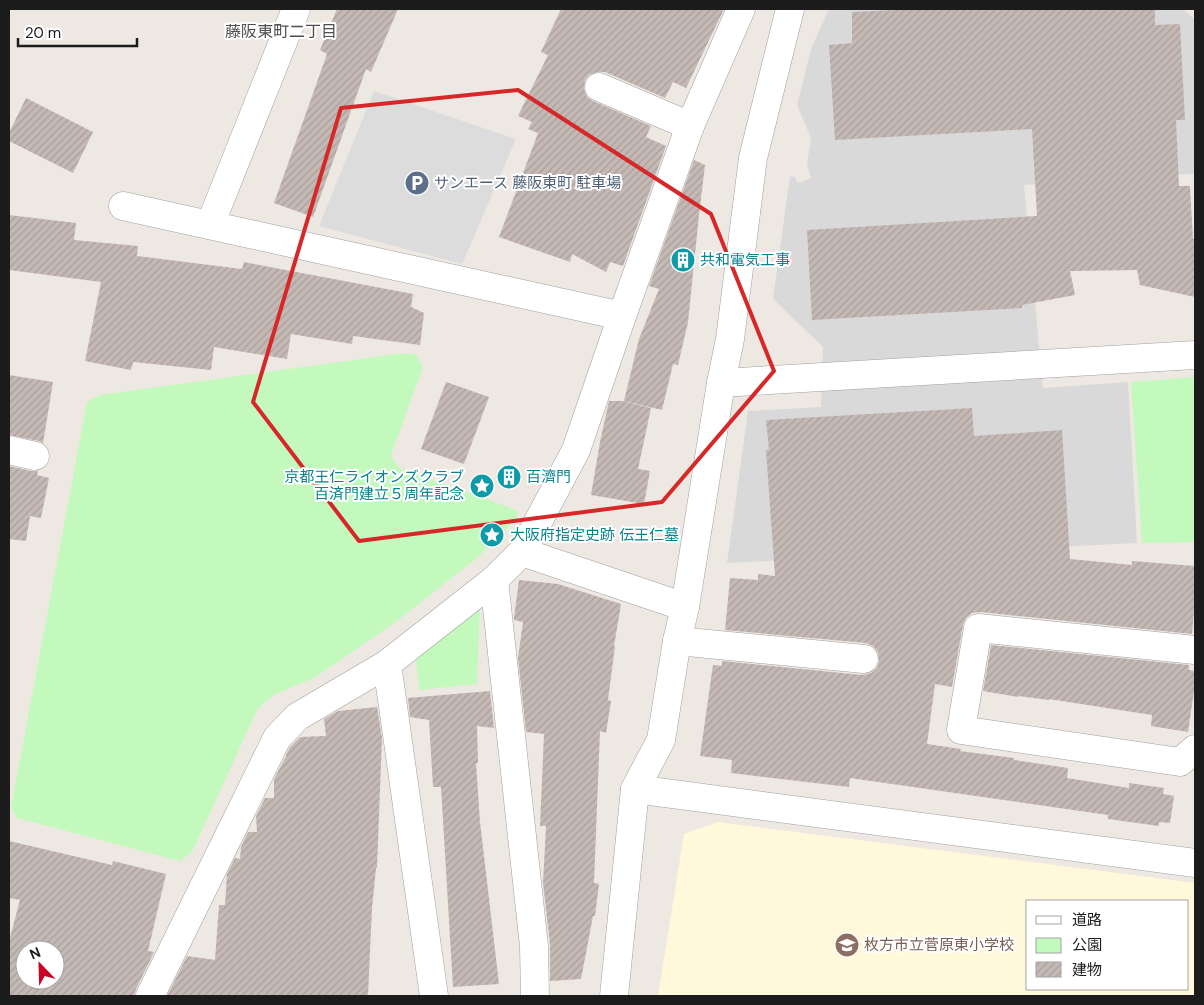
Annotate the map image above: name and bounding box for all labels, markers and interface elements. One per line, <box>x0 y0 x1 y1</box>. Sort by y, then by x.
scale bar <box>18 15 136 47</box>
district label: 藤阪東町二丁目 <box>225 21 337 42</box>
text: 20 m <box>25 23 61 43</box>
parking icon: サンエース 藤阪東町 駐車場 <box>404 170 430 196</box>
place label: サンエース 藤阪東町 駐車場 <box>434 173 621 193</box>
building icon: 共和電気工事 <box>670 247 696 273</box>
place label: 共和電気工事 <box>700 250 790 270</box>
building icon: 百濟門 <box>496 464 522 490</box>
place label: 京都王仁ライオンズクラブ 百済門建立５周年記念 <box>284 467 464 504</box>
place label: 百濟門 <box>526 467 571 487</box>
place icon: 京都王仁ライオンズクラブ 百済門建立５周年記念 <box>469 473 495 499</box>
place icon: 大阪府指定史跡 伝王仁墓 <box>479 522 505 548</box>
place label: 大阪府指定史跡 伝王仁墓 <box>510 525 679 545</box>
legend <box>1026 900 1189 990</box>
text: 道路 <box>1072 910 1102 930</box>
school or university icon: 枚方市立菅原東小学校 <box>834 932 860 958</box>
place label: 枚方市立菅原東小学校 <box>864 935 1014 955</box>
text: 公園 <box>1072 935 1102 955</box>
north arrow <box>15 940 65 990</box>
text: N <box>27 943 43 963</box>
text: 建物 <box>1072 960 1102 980</box>

